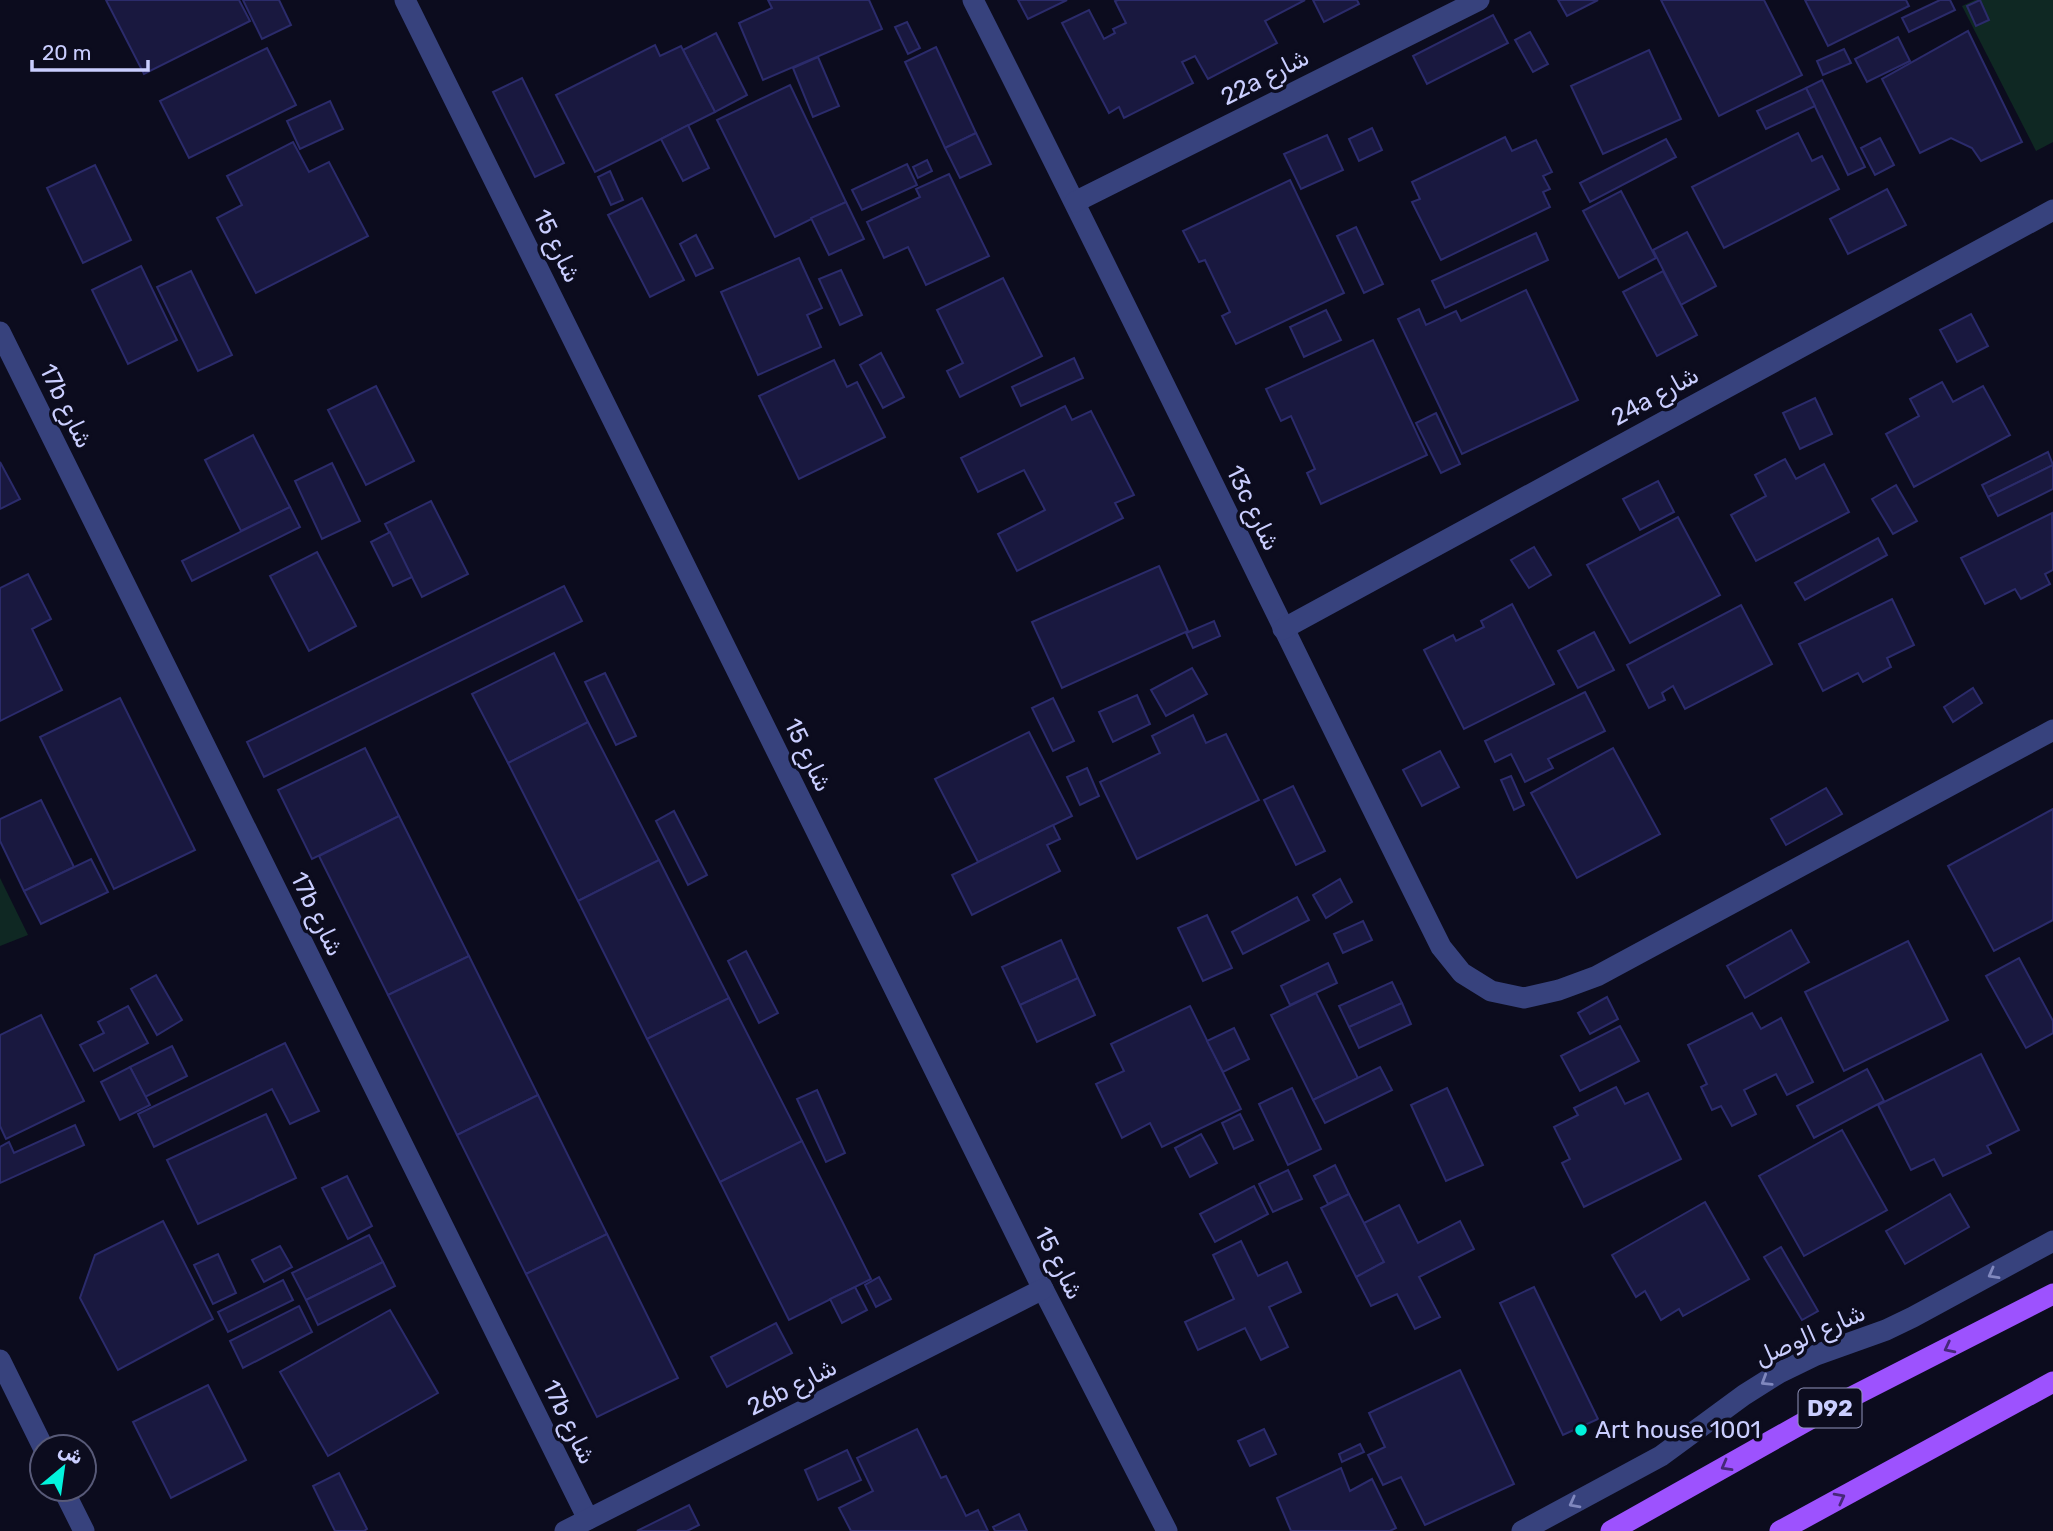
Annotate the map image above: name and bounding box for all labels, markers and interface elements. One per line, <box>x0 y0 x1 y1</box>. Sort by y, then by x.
scale bar <box>32 28 147 72</box>
text: 20 m <box>42 40 91 65</box>
street label: 22a شارع <box>1216 43 1315 113</box>
street label: شارع 15 <box>525 205 587 288</box>
street label: 17b شارع <box>32 359 98 454</box>
street label: 24a شارع <box>1606 361 1705 433</box>
street label: 13c شارع <box>1219 461 1286 556</box>
street label: شارع 15 <box>776 714 838 797</box>
street label: 17b شارع <box>283 867 349 962</box>
street label: شارع 15 <box>1027 1222 1089 1305</box>
one-way arrow <box>1988 1266 2000 1279</box>
street label: شارع الوصل <box>1751 1298 1870 1374</box>
one-way arrow <box>1943 1339 1956 1353</box>
street label: 26b شارع <box>743 1353 842 1423</box>
one-way arrow <box>1760 1373 1773 1386</box>
street label: 17b شارع <box>535 1375 601 1470</box>
road number: D92 <box>1798 1388 1862 1428</box>
place label: Art house 1001 <box>1595 1416 1761 1444</box>
marker: Art house 1001 <box>1573 1422 1589 1438</box>
north arrow <box>28 1433 98 1503</box>
text: ش <box>55 1438 87 1469</box>
one-way arrow <box>1721 1458 1734 1471</box>
one-way arrow <box>1833 1493 1845 1507</box>
one-way arrow <box>1569 1495 1581 1508</box>

